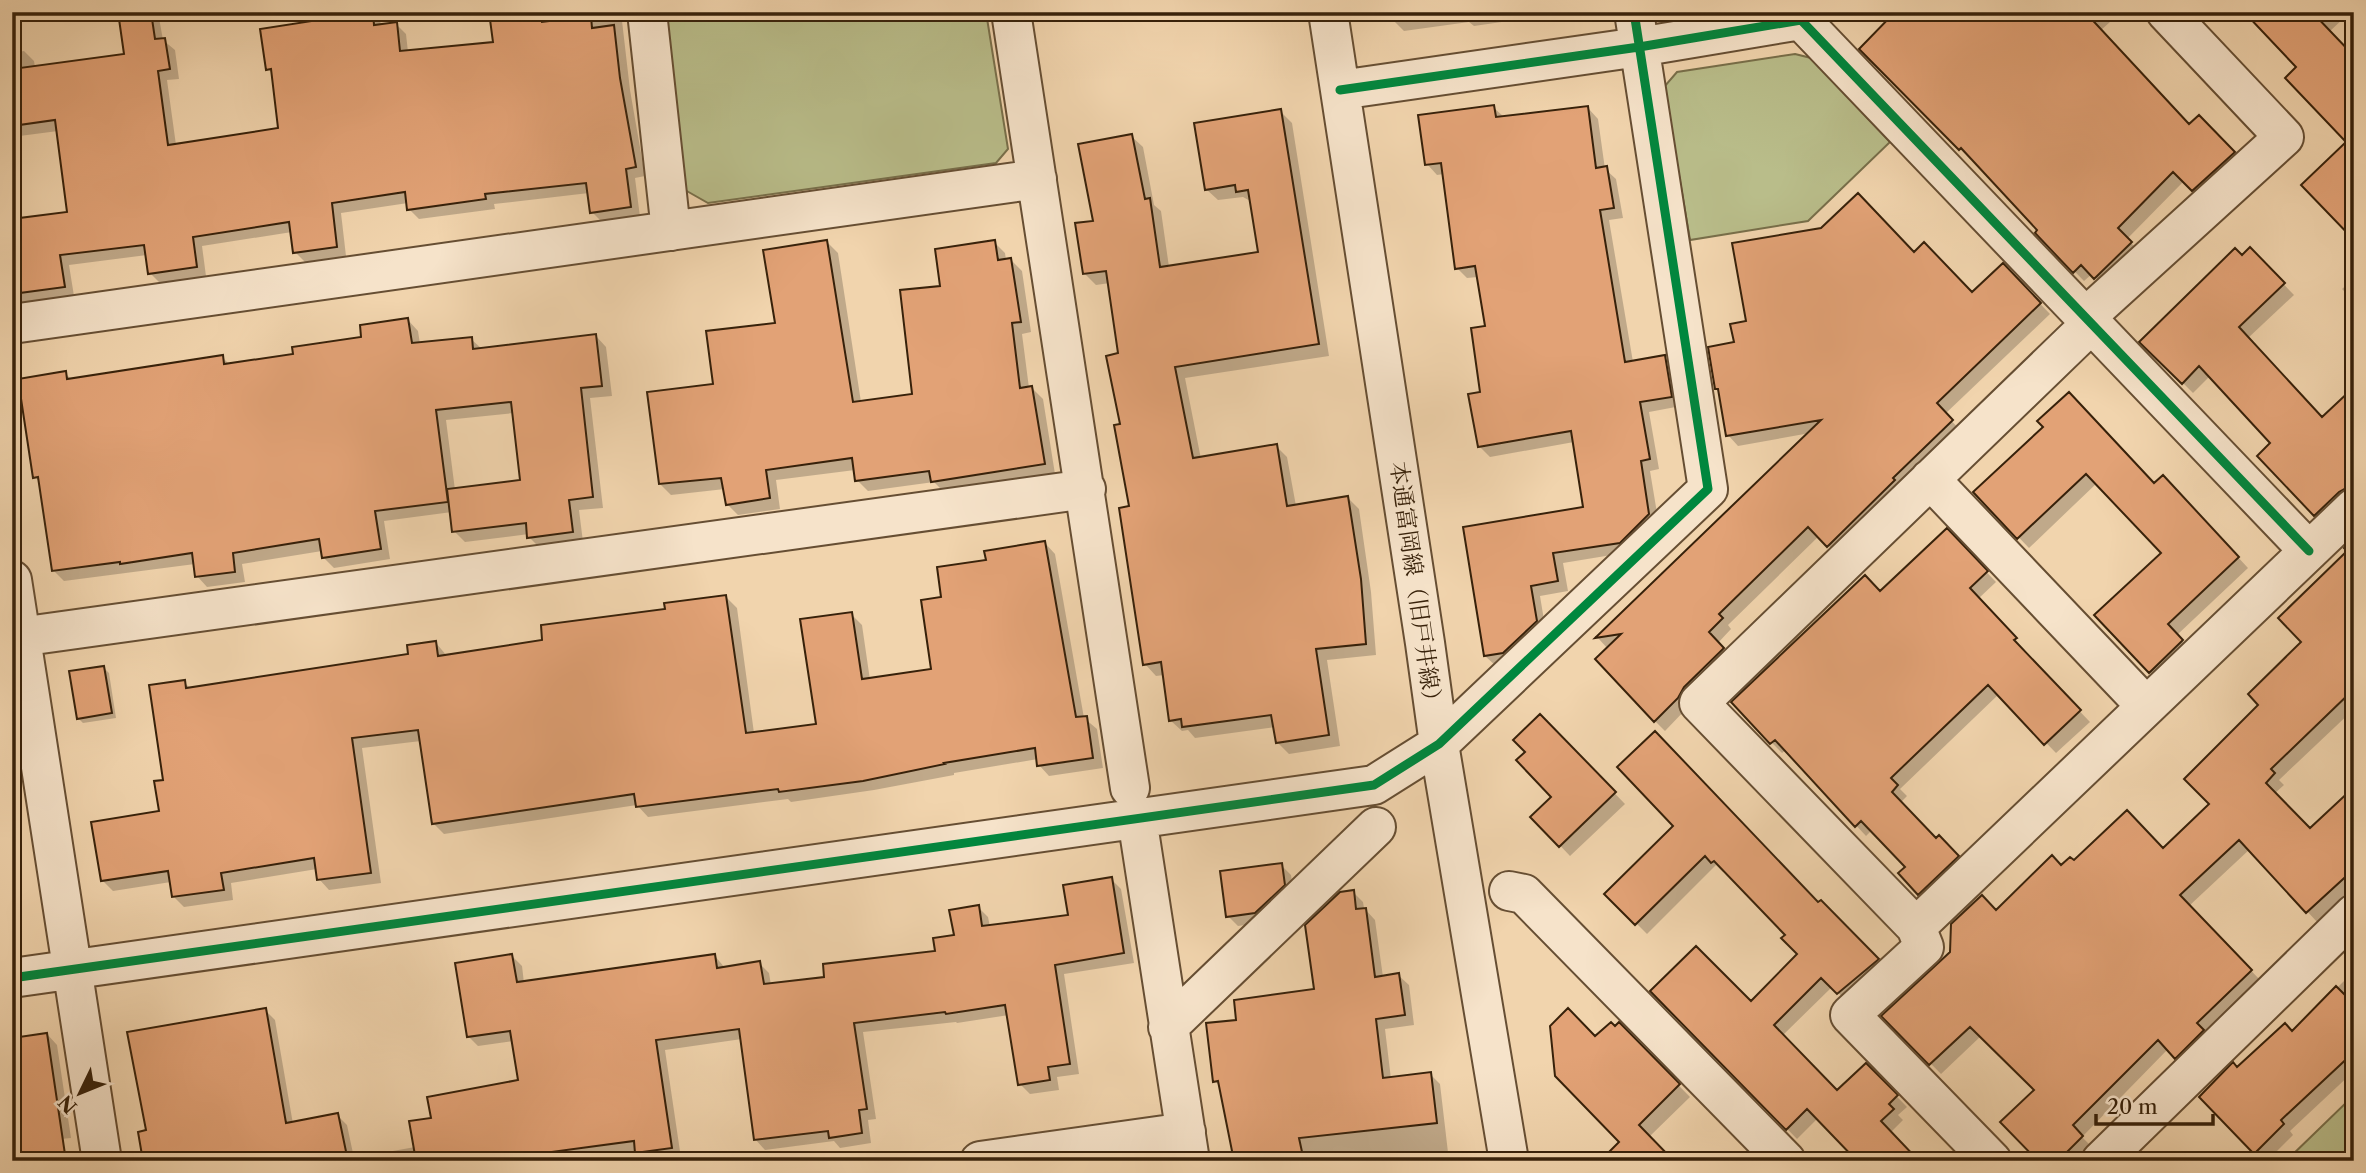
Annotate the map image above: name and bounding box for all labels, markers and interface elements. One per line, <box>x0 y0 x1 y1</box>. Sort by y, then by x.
street label: 本通富岡線（旧戸井線） <box>1385 460 1447 714</box>
north arrow <box>46 1058 116 1128</box>
scale bar <box>2096 1082 2214 1126</box>
text: N <box>54 1090 82 1118</box>
text: 20 m <box>2107 1094 2158 1119</box>

